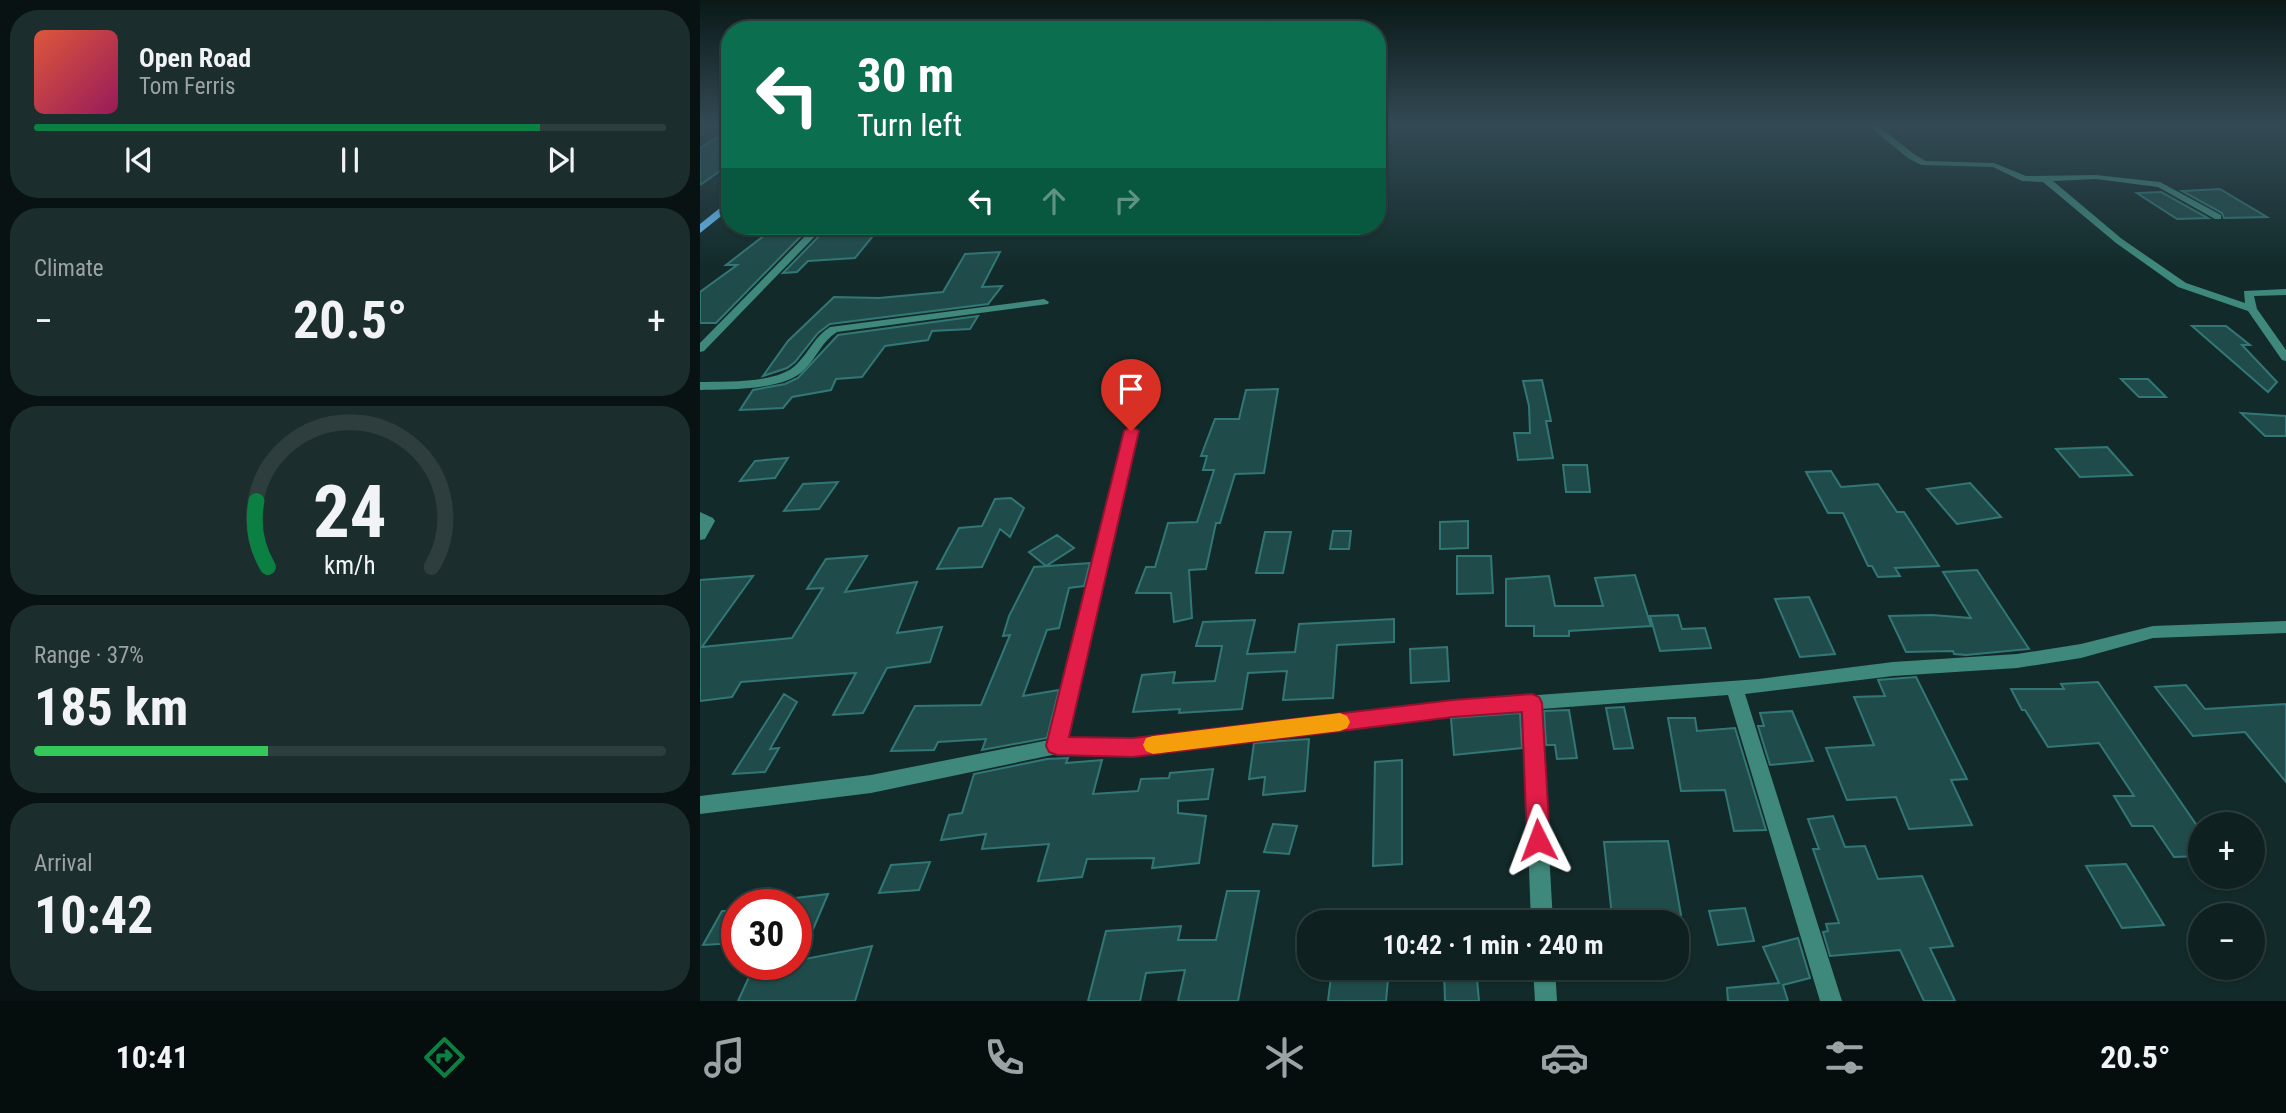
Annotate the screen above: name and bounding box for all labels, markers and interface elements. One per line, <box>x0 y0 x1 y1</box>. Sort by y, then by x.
text: Open Road <box>139 43 251 73</box>
text: 30 m <box>857 47 954 104</box>
icon: left <box>742 49 833 140</box>
text: Tom Ferris <box>139 73 235 100</box>
text: Turn left <box>857 106 962 144</box>
icon: previous <box>120 141 158 179</box>
icon: pause <box>331 141 369 179</box>
icon: next <box>542 141 580 179</box>
icon: left <box>962 182 1000 220</box>
icon: ahead <box>1035 182 1073 220</box>
icon: right <box>1108 182 1146 220</box>
text: Climate <box>34 255 104 282</box>
text: 20.5° <box>293 290 407 351</box>
text: − <box>34 299 53 343</box>
text: + <box>647 299 666 343</box>
pin <box>1101 359 1161 431</box>
icon: arrive <box>1112 370 1150 408</box>
text: 24 <box>313 469 387 555</box>
text: km/h <box>324 550 376 579</box>
text: Range · 37% <box>34 642 144 669</box>
text: 185 km <box>34 677 188 738</box>
position arrow <box>1501 803 1575 877</box>
map controls <box>2188 812 2265 980</box>
button: + <box>2188 812 2265 889</box>
text: Arrival <box>34 850 93 877</box>
text: 10:42 <box>34 885 153 946</box>
speed limit sign: 30 <box>721 889 812 980</box>
button: − <box>2188 903 2265 980</box>
text: 10:42 · 1 min · 240 m <box>1383 930 1603 960</box>
icon: directions <box>420 1033 469 1082</box>
icon: music <box>700 1033 749 1082</box>
icon: phone <box>980 1033 1029 1082</box>
icon: climate <box>1260 1033 1309 1082</box>
icon: car <box>1540 1033 1589 1082</box>
icon: filters <box>1820 1033 1869 1082</box>
text: 10:41 <box>116 1038 189 1076</box>
text: 20.5° <box>2100 1038 2170 1076</box>

